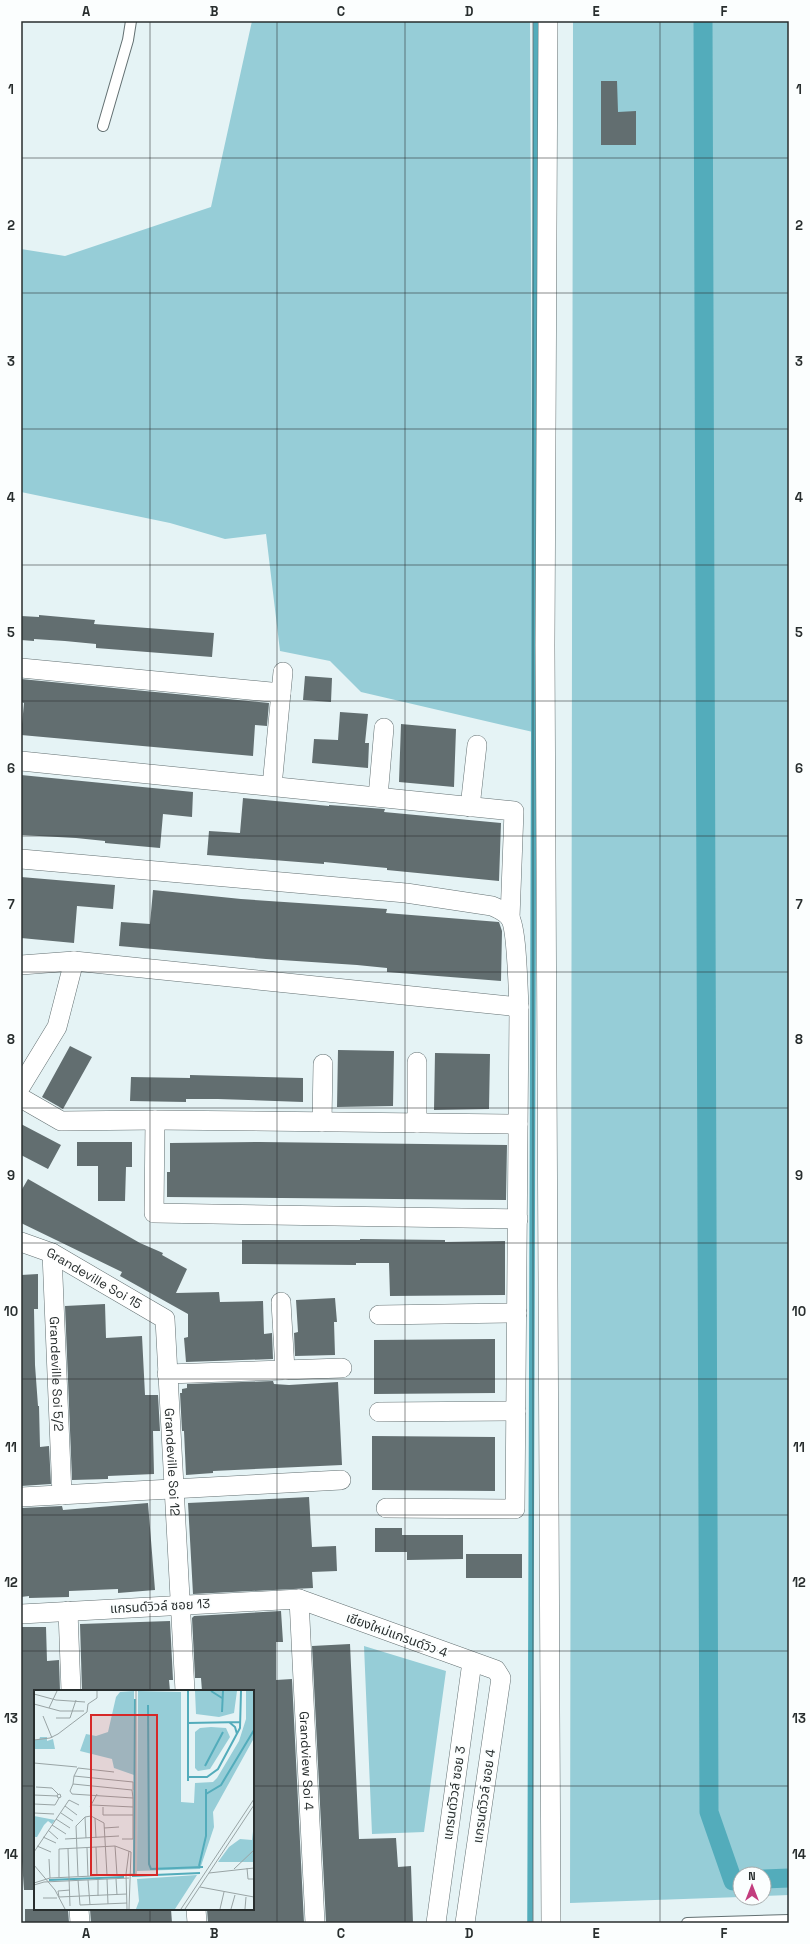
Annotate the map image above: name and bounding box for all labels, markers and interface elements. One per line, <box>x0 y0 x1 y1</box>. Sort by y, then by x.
text: A <box>82 3 91 20</box>
text: B <box>210 3 219 20</box>
text: C <box>337 3 345 20</box>
text: D <box>465 3 474 20</box>
text: E <box>592 3 600 20</box>
text: F <box>721 3 728 20</box>
text: 1 <box>8 81 14 98</box>
text: 1 <box>796 81 802 98</box>
text: 2 <box>7 217 15 234</box>
text: 2 <box>795 217 803 234</box>
text: 3 <box>7 353 15 370</box>
text: 3 <box>795 353 803 370</box>
text: 4 <box>7 489 15 506</box>
text: 4 <box>795 489 803 506</box>
text: 5 <box>7 624 15 641</box>
text: 5 <box>795 624 803 641</box>
text: 6 <box>7 760 15 777</box>
text: 6 <box>795 760 803 777</box>
text: 7 <box>7 896 15 913</box>
text: 7 <box>795 896 803 913</box>
text: 8 <box>7 1031 15 1048</box>
text: 8 <box>795 1031 803 1048</box>
text: 9 <box>7 1167 15 1184</box>
text: 9 <box>795 1167 803 1184</box>
street label: Grandeville Soi 15 <box>45 1243 145 1312</box>
text: 10 <box>4 1303 18 1320</box>
text: 10 <box>792 1303 806 1320</box>
street label: Grandeville Soi 5/2 <box>46 1316 68 1432</box>
street label: Grandeville Soi 12 <box>161 1408 184 1517</box>
text: 11 <box>5 1439 17 1456</box>
text: 11 <box>793 1439 805 1456</box>
text: 12 <box>4 1574 18 1591</box>
text: 12 <box>792 1574 806 1591</box>
street label: แกรนด์วิวล์ ซอย 13 <box>110 1595 211 1617</box>
street label: เชียงใหม่แกรนด์วิว 4 <box>344 1609 450 1661</box>
inset map <box>34 1690 254 1910</box>
text: 13 <box>4 1710 18 1727</box>
text: 13 <box>792 1710 806 1727</box>
street label: Grandview Soi 4 <box>296 1711 318 1811</box>
street label: แกรนด์วิวล์ ซอย 3 <box>439 1745 469 1841</box>
street label: แกรนด์วิวล์ ซอย 4 <box>469 1748 499 1844</box>
text: 14 <box>4 1846 18 1863</box>
text: 14 <box>792 1846 806 1863</box>
north arrow <box>732 1866 772 1906</box>
text: N <box>748 1869 756 1883</box>
text: A <box>82 1925 91 1942</box>
text: B <box>210 1925 219 1942</box>
text: C <box>337 1925 345 1942</box>
text: D <box>465 1925 474 1942</box>
text: E <box>592 1925 600 1942</box>
text: F <box>721 1925 728 1942</box>

